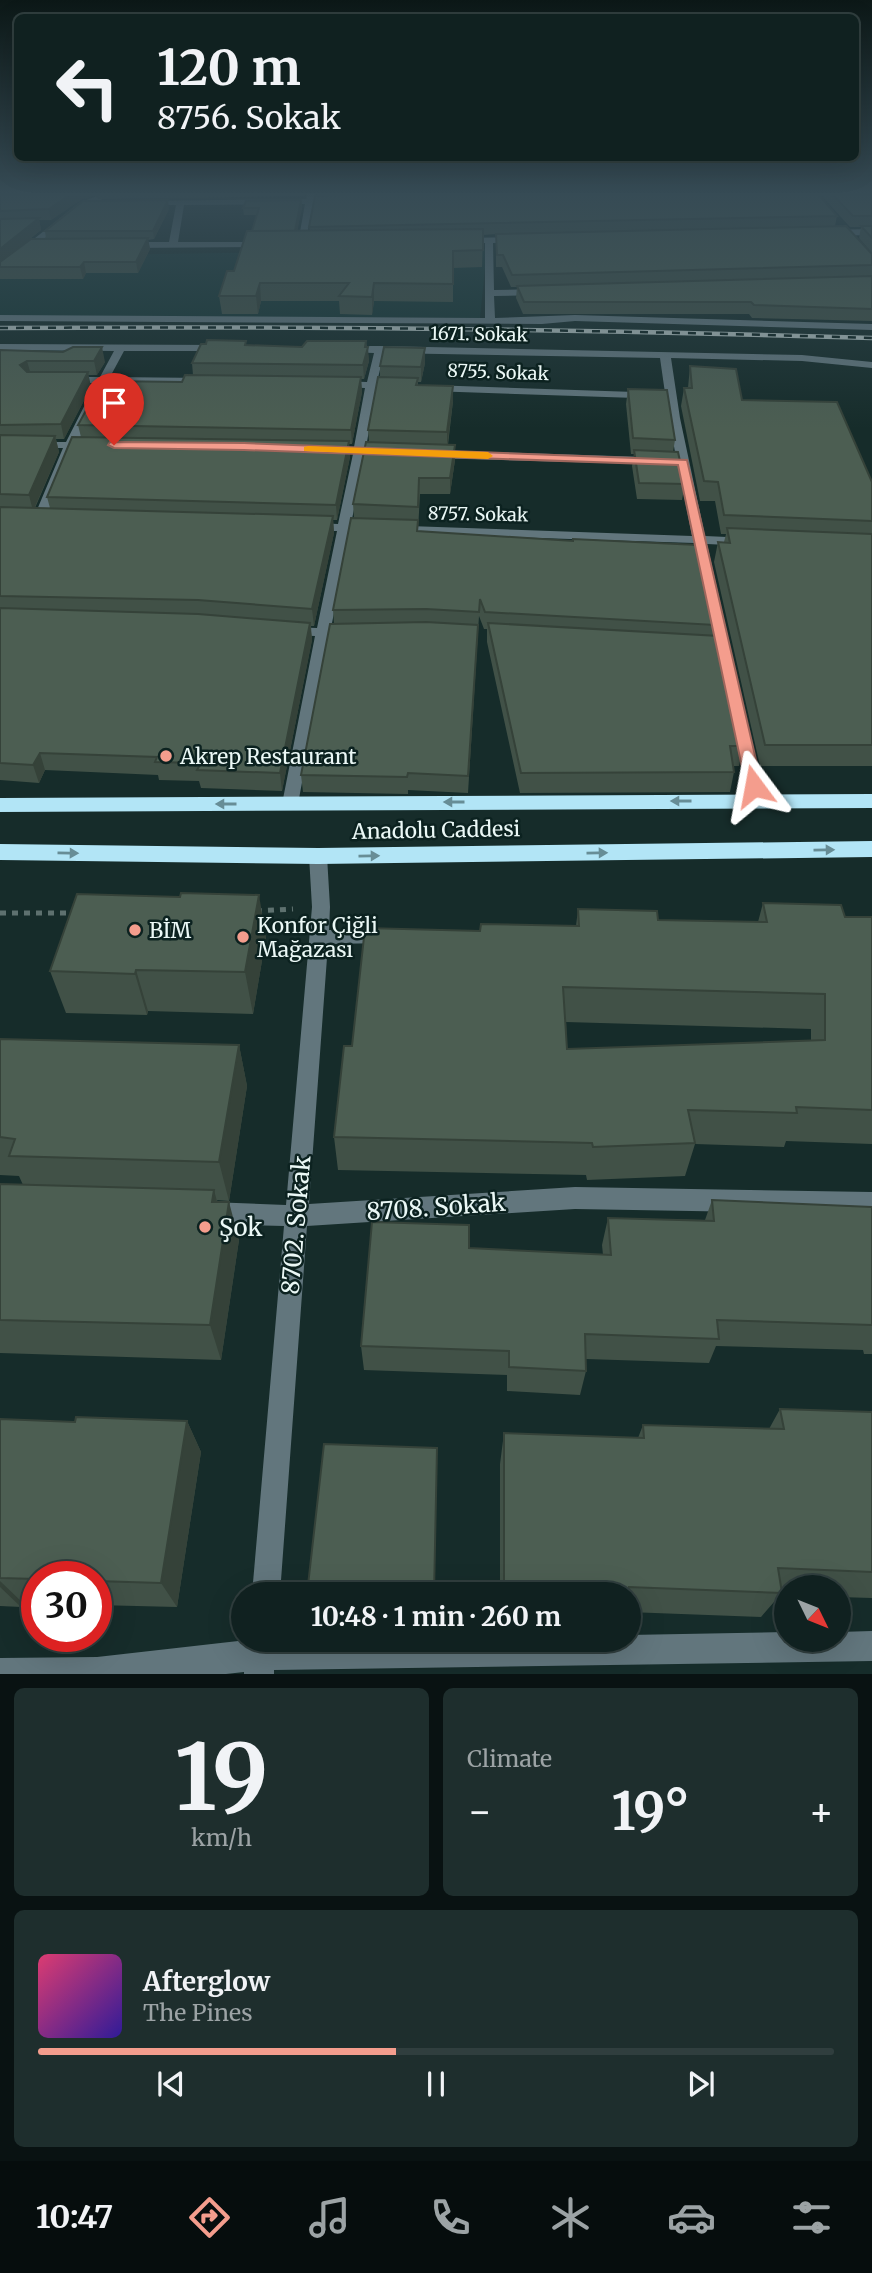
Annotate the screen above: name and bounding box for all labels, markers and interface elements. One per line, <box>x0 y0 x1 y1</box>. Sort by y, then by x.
text: 120 m <box>157 37 301 98</box>
icon: left <box>42 42 133 133</box>
text: 8756. Sokak <box>157 98 341 138</box>
street label: 1671. Sokak <box>430 322 528 346</box>
street label: 8755. Sokak <box>447 359 550 385</box>
pin <box>84 373 144 445</box>
icon: arrive <box>95 384 133 422</box>
street label: 8757. Sokak <box>428 502 529 526</box>
place label: Akrep Restaurant <box>179 743 357 770</box>
marker: Akrep Restaurant <box>158 748 174 764</box>
position arrow <box>717 749 791 823</box>
one-way arrow <box>670 795 692 807</box>
one-way arrow <box>443 797 465 808</box>
one-way arrow <box>215 798 237 810</box>
street label: Anadolu Caddesi <box>351 815 521 845</box>
one-way arrow <box>813 844 835 855</box>
one-way arrow <box>57 847 79 859</box>
one-way arrow <box>586 847 608 859</box>
one-way arrow <box>358 850 380 862</box>
place label: Konfor Çiğli Mağazası <box>257 912 378 963</box>
place label: BİM <box>149 917 192 944</box>
marker: BİM <box>127 922 143 938</box>
marker: Konfor Çiğli Mağazası <box>235 929 251 945</box>
street label: 8702. Sokak <box>274 1154 318 1296</box>
street label: 8708. Sokak <box>365 1187 507 1227</box>
place label: Şok <box>219 1212 263 1243</box>
marker: Şok <box>197 1219 213 1235</box>
speed limit sign: 30 <box>21 1561 112 1652</box>
north arrow <box>774 1575 850 1652</box>
map controls <box>774 1575 851 1652</box>
text: 10:48 · 1 min · 260 m <box>311 1600 561 1633</box>
text: 19 <box>174 1720 269 1835</box>
text: Climate <box>467 1744 552 1773</box>
text: 19° <box>612 1779 690 1844</box>
text: − <box>467 1788 492 1835</box>
text: + <box>809 1788 834 1835</box>
text: km/h <box>191 1823 252 1852</box>
text: Afterglow <box>143 1965 270 1998</box>
text: The Pines <box>143 1998 253 2027</box>
icon: previous <box>152 2065 190 2103</box>
icon: pause <box>417 2065 455 2103</box>
icon: next <box>682 2065 720 2103</box>
icon: directions <box>185 2193 234 2242</box>
icon: music <box>305 2193 354 2242</box>
icon: phone <box>426 2193 475 2242</box>
icon: climate <box>546 2193 595 2242</box>
icon: car <box>667 2193 716 2242</box>
icon: filters <box>787 2193 836 2242</box>
text: 10:47 <box>36 2197 113 2237</box>

